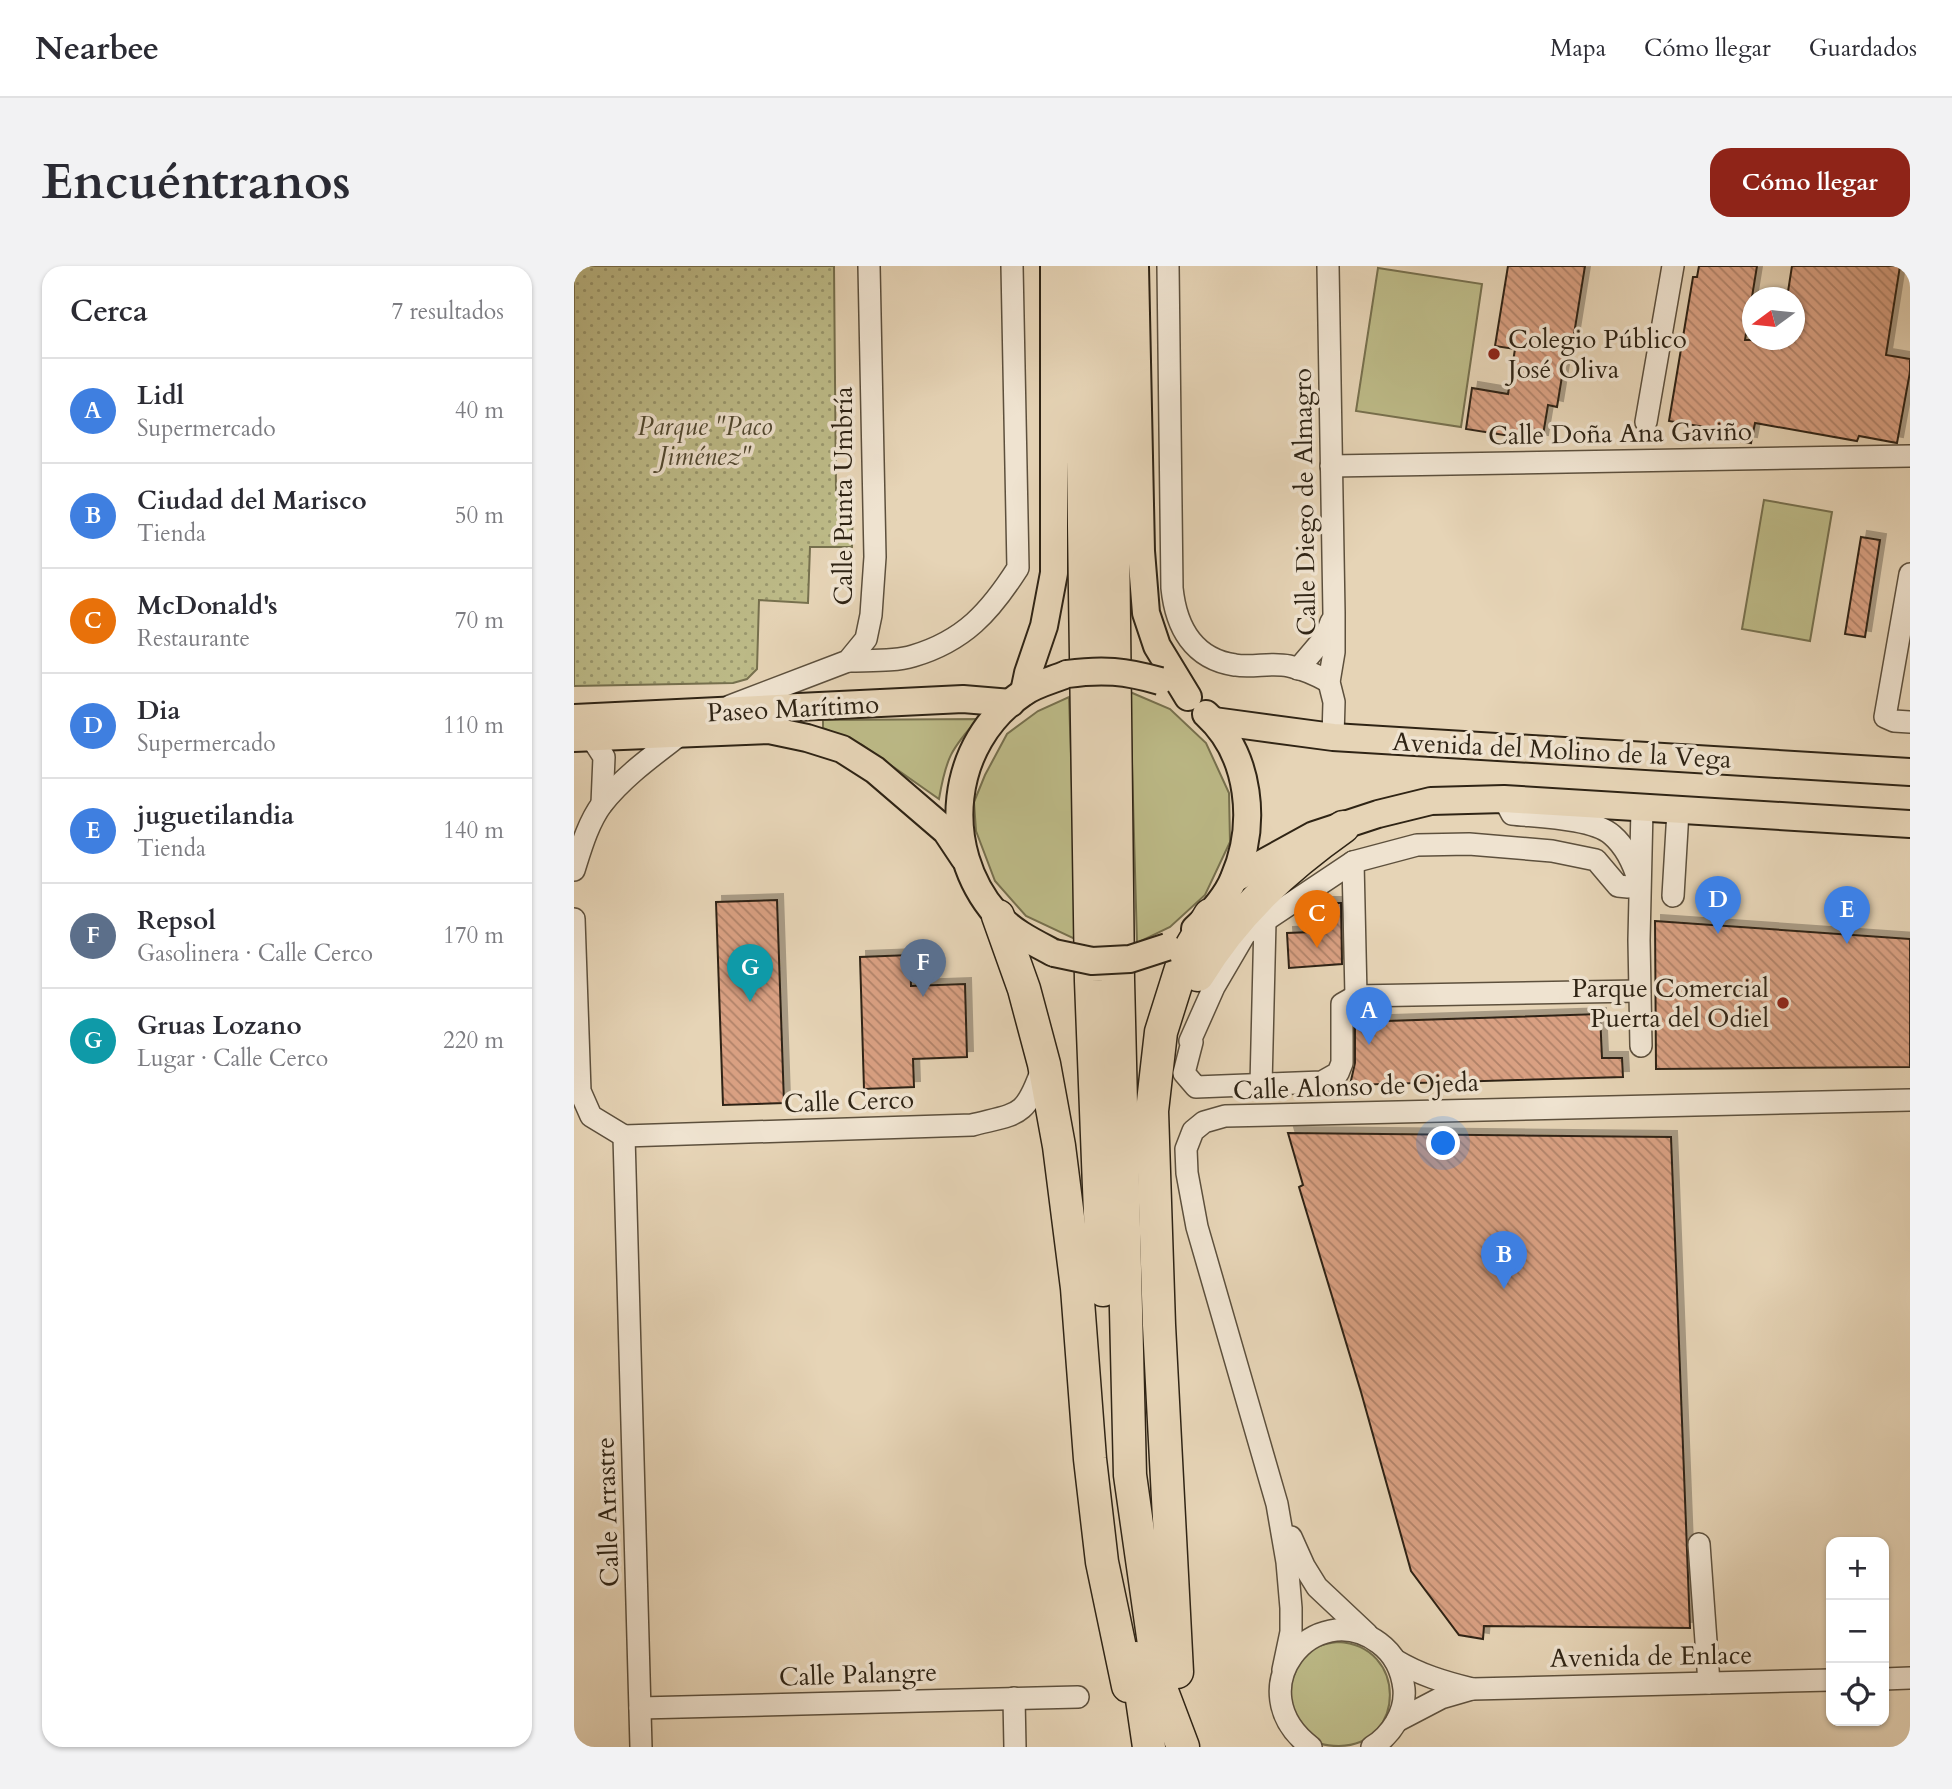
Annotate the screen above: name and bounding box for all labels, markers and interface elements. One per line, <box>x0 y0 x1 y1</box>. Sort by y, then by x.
text: Nearbee <box>35 26 159 71</box>
text: Mapa <box>1550 32 1606 65</box>
text: Cómo llegar <box>1644 32 1771 65</box>
text: Guardados <box>1809 32 1917 65</box>
button: Cómo llegar <box>1710 148 1910 217</box>
text: Encuéntranos <box>42 149 351 216</box>
north arrow <box>1742 287 1805 350</box>
text: Cerca <box>70 291 148 332</box>
text: 7 resultados <box>391 296 504 327</box>
place label: Colegio Público José Oliva <box>1504 322 1687 387</box>
marker: Colegio Público José Oliva <box>1486 346 1502 362</box>
street label: Calle Diego de Almagro <box>1285 368 1324 636</box>
text: Lidl <box>137 378 184 413</box>
street label: Calle Punta Umbría <box>826 386 861 606</box>
text: A <box>84 395 102 426</box>
text: 40 m <box>455 395 504 426</box>
park label: Parque "Paco Jiménez" <box>637 409 773 474</box>
text: Supermercado <box>137 413 276 444</box>
street label: Calle Doña Ana Gaviño <box>1488 414 1752 453</box>
text: Ciudad del Marisco <box>137 483 367 518</box>
text: B <box>85 500 101 531</box>
text: 50 m <box>455 500 504 531</box>
text: Tienda <box>137 518 206 549</box>
text: McDonald's <box>137 588 278 623</box>
text: C <box>84 605 102 636</box>
text: 70 m <box>455 605 504 636</box>
text: Restaurante <box>137 623 250 654</box>
street label: Paseo Marítimo <box>706 687 880 730</box>
text: Dia <box>137 693 180 728</box>
text: D <box>83 710 103 741</box>
text: 110 m <box>443 710 504 741</box>
street label: Avenida del Molino de la Vega <box>1392 724 1732 777</box>
text: Supermercado <box>137 728 276 759</box>
text: juguetilandia <box>137 798 294 833</box>
text: E <box>86 815 100 846</box>
text: 140 m <box>443 815 504 846</box>
text: Tienda <box>137 833 206 864</box>
pin: D <box>1695 876 1741 934</box>
pin: E <box>1824 886 1870 944</box>
pin: C <box>1294 890 1340 948</box>
text: Repsol <box>137 903 216 938</box>
text: F <box>86 920 100 951</box>
text: 170 m <box>443 920 504 951</box>
text: Gasolinera · Calle Cerco <box>137 938 373 969</box>
pin: F <box>900 939 946 997</box>
pin: G <box>727 944 773 1002</box>
place label: Parque Comercial Puerta del Odiel <box>1572 971 1769 1036</box>
pin: A <box>1346 987 1392 1045</box>
marker: Parque Comercial Puerta del Odiel <box>1775 995 1791 1011</box>
text: Gruas Lozano <box>137 1008 302 1043</box>
text: G <box>84 1025 102 1056</box>
text: 220 m <box>443 1025 504 1056</box>
text: Lugar · Calle Cerco <box>137 1043 328 1074</box>
street label: Calle Alonso de Ojeda <box>1232 1065 1480 1108</box>
street label: Calle Cerco <box>783 1082 915 1121</box>
your location <box>1426 1126 1460 1160</box>
pin: B <box>1481 1231 1527 1289</box>
street label: Calle Arrastre <box>587 1436 628 1588</box>
map controls <box>1826 1537 1889 1726</box>
button: + <box>1826 1537 1889 1600</box>
button: − <box>1826 1600 1889 1663</box>
street label: Avenida de Enlace <box>1549 1637 1753 1676</box>
street label: Calle Palangre <box>778 1654 938 1695</box>
button: locate <box>1826 1663 1889 1726</box>

